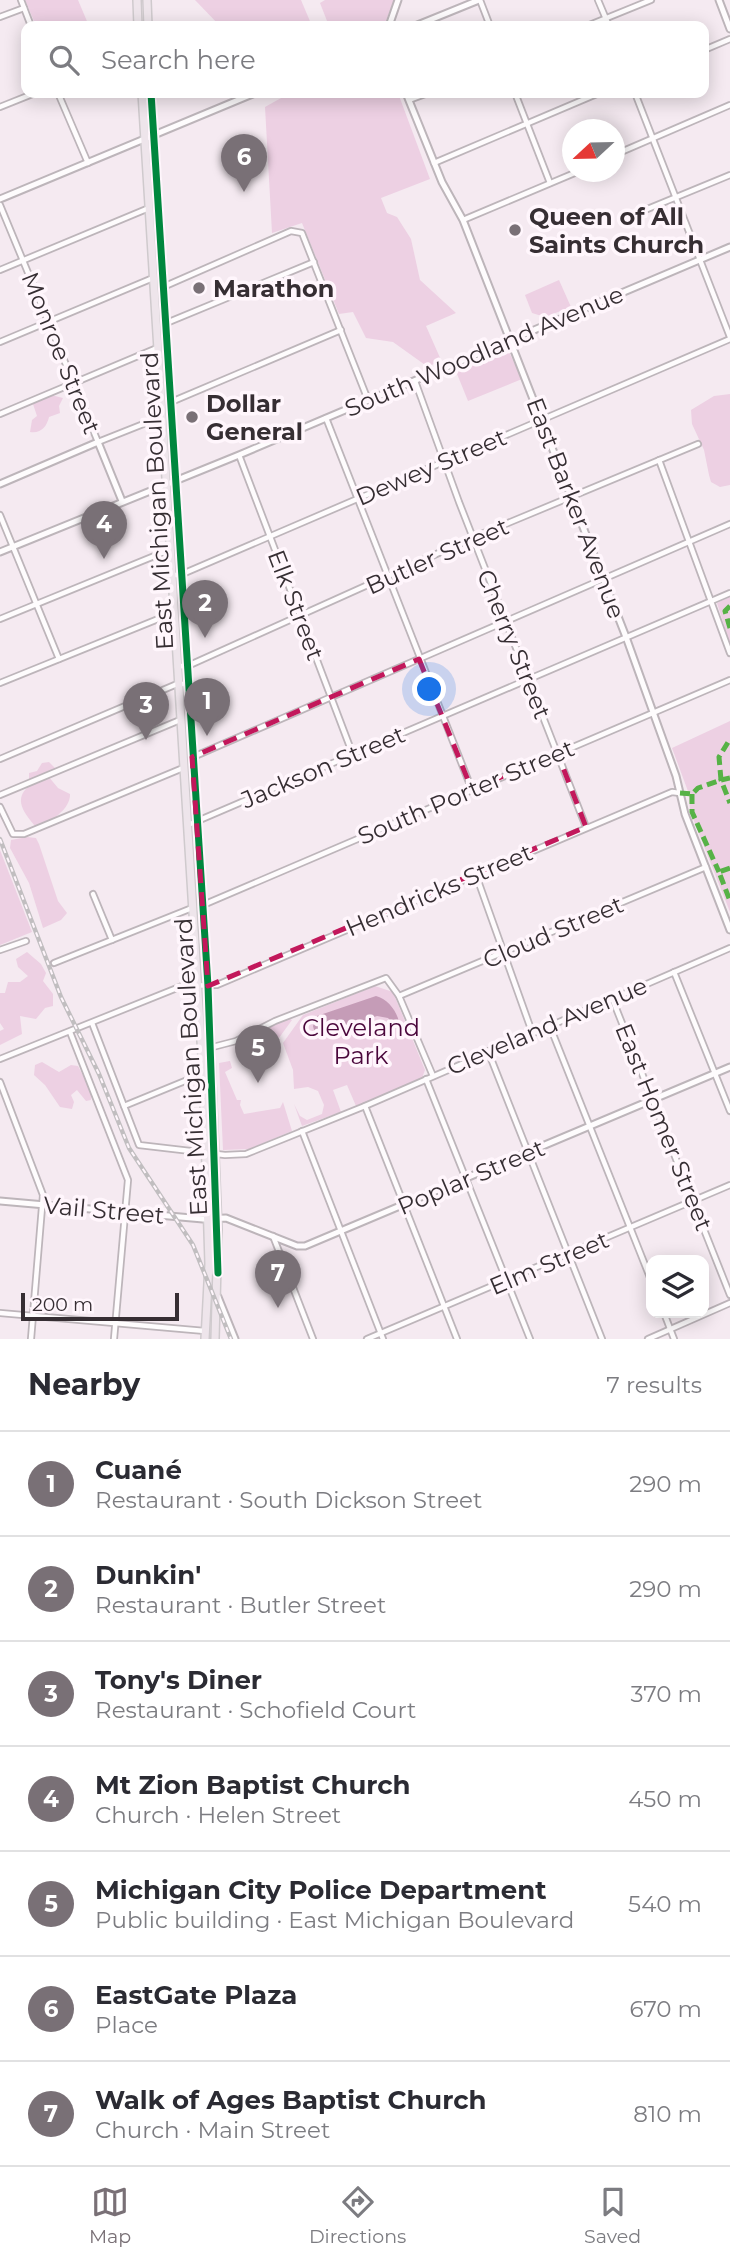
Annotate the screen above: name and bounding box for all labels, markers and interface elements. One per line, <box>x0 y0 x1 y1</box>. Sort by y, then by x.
search box <box>21 21 709 98</box>
icon: search <box>45 41 83 79</box>
text: Search here <box>101 44 256 76</box>
north arrow <box>562 119 625 182</box>
pin: 6 <box>221 134 267 192</box>
place label: Queen of All Saints Church <box>529 202 704 259</box>
marker: Queen of All Saints Church <box>507 222 523 238</box>
street label: Monroe Street <box>15 268 107 438</box>
place label: Marathon <box>213 274 334 303</box>
street label: South Woodland Avenue <box>340 279 628 423</box>
marker: Marathon <box>191 280 207 296</box>
street label: East Michigan Boulevard <box>135 351 179 651</box>
place label: Dollar General <box>206 389 303 446</box>
street label: East Barker Avenue <box>520 393 632 623</box>
marker: Dollar General <box>184 409 200 425</box>
street label: Dewey Street <box>351 422 511 512</box>
pin: 4 <box>81 501 127 559</box>
street label: Butler Street <box>361 511 513 600</box>
street label: Elk Street <box>262 546 330 664</box>
street label: Cherry Street <box>471 565 557 723</box>
pin: 2 <box>182 580 228 638</box>
your location <box>412 672 446 706</box>
pin: 1 <box>184 678 230 736</box>
pin: 3 <box>123 682 169 740</box>
street label: Jackson Street <box>236 719 410 815</box>
street label: South Porter Street <box>353 733 579 851</box>
street label: Hendricks Street <box>341 837 537 942</box>
street label: Cloud Street <box>478 889 628 975</box>
street label: East Michigan Boulevard <box>169 917 213 1217</box>
street label: Cleveland Avenue <box>442 971 652 1081</box>
park label: Cleveland Park <box>302 1013 420 1070</box>
street label: East Homer Street <box>609 1019 719 1235</box>
pin: 5 <box>235 1025 281 1083</box>
street label: Poplar Street <box>393 1133 549 1221</box>
street label: Vail Street <box>42 1190 166 1230</box>
street label: Elm Street <box>485 1225 613 1301</box>
pin: 7 <box>255 1250 301 1308</box>
map controls <box>646 1255 709 1318</box>
button: layers <box>646 1255 709 1318</box>
scale bar <box>21 1290 178 1322</box>
text: 200 m <box>32 1293 93 1316</box>
text: Nearby <box>28 1366 140 1403</box>
text: 7 results <box>606 1371 702 1399</box>
text: Cuané <box>95 1454 182 1486</box>
text: 1 <box>46 1470 56 1498</box>
text: 290 m <box>629 1470 702 1498</box>
text: Restaurant · South Dickson Street <box>95 1486 482 1514</box>
text: Dunkin' <box>95 1559 201 1591</box>
text: 2 <box>44 1575 58 1603</box>
text: 290 m <box>629 1575 702 1603</box>
text: Restaurant · Butler Street <box>95 1591 386 1619</box>
text: Tony's Diner <box>95 1664 262 1696</box>
text: 3 <box>44 1680 58 1708</box>
text: 370 m <box>631 1680 702 1708</box>
text: Restaurant · Schofield Court <box>95 1696 416 1724</box>
text: Mt Zion Baptist Church <box>95 1769 410 1801</box>
text: 4 <box>43 1785 59 1813</box>
text: 450 m <box>628 1785 702 1813</box>
text: Church · Helen Street <box>95 1801 341 1829</box>
text: Michigan City Police Department <box>95 1874 547 1906</box>
text: 5 <box>44 1890 58 1918</box>
text: 540 m <box>628 1890 702 1918</box>
text: Public building · East Michigan Boulevard <box>95 1906 574 1934</box>
text: EastGate Plaza <box>95 1979 297 2011</box>
text: 6 <box>44 1995 58 2023</box>
text: 670 m <box>629 1995 702 2023</box>
text: Place <box>95 2011 158 2039</box>
text: Walk of Ages Baptist Church <box>95 2084 486 2116</box>
text: 7 <box>44 2100 58 2128</box>
text: 810 m <box>633 2100 702 2128</box>
text: Church · Main Street <box>95 2116 330 2144</box>
tab: Map <box>89 2183 131 2248</box>
tab: Directions <box>309 2183 406 2248</box>
tab: Saved <box>584 2183 641 2248</box>

